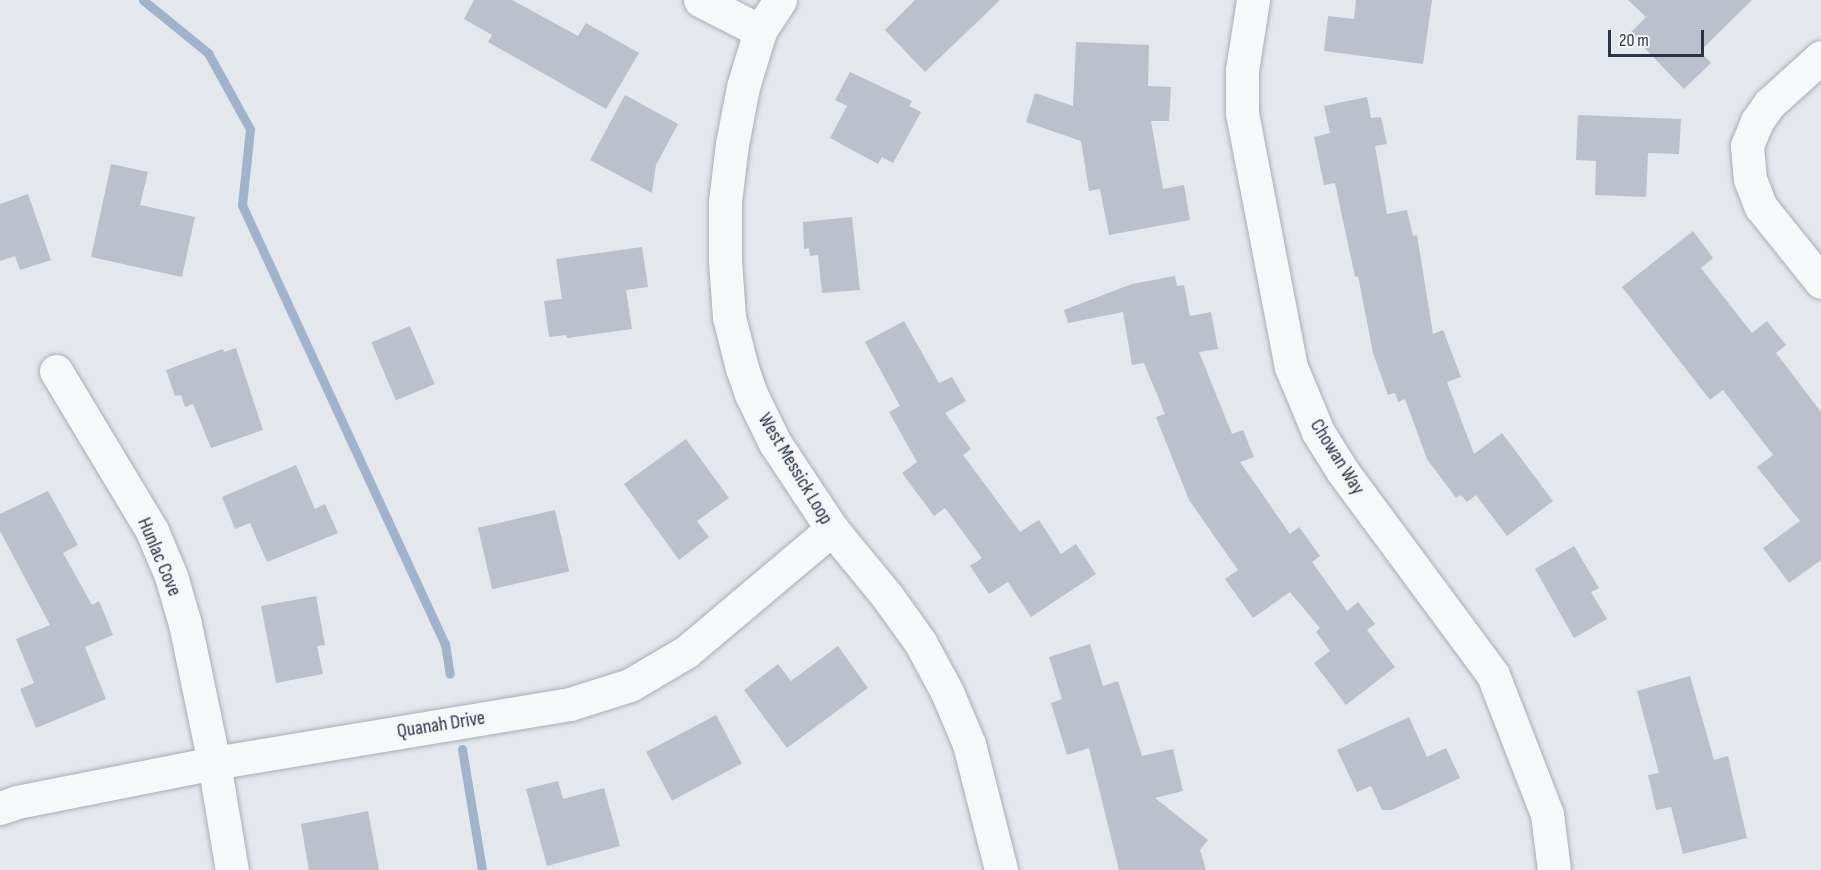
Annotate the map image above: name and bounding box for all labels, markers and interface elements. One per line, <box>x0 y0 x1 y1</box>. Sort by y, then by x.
scale bar <box>1611 18 1707 56</box>
text: 20 m <box>1619 30 1649 51</box>
street label: West Messick Loop <box>752 409 838 529</box>
street label: Chowan Way <box>1304 415 1370 499</box>
street label: Hunlac Cove <box>132 514 186 600</box>
street label: Quanah Drive <box>395 706 487 744</box>

